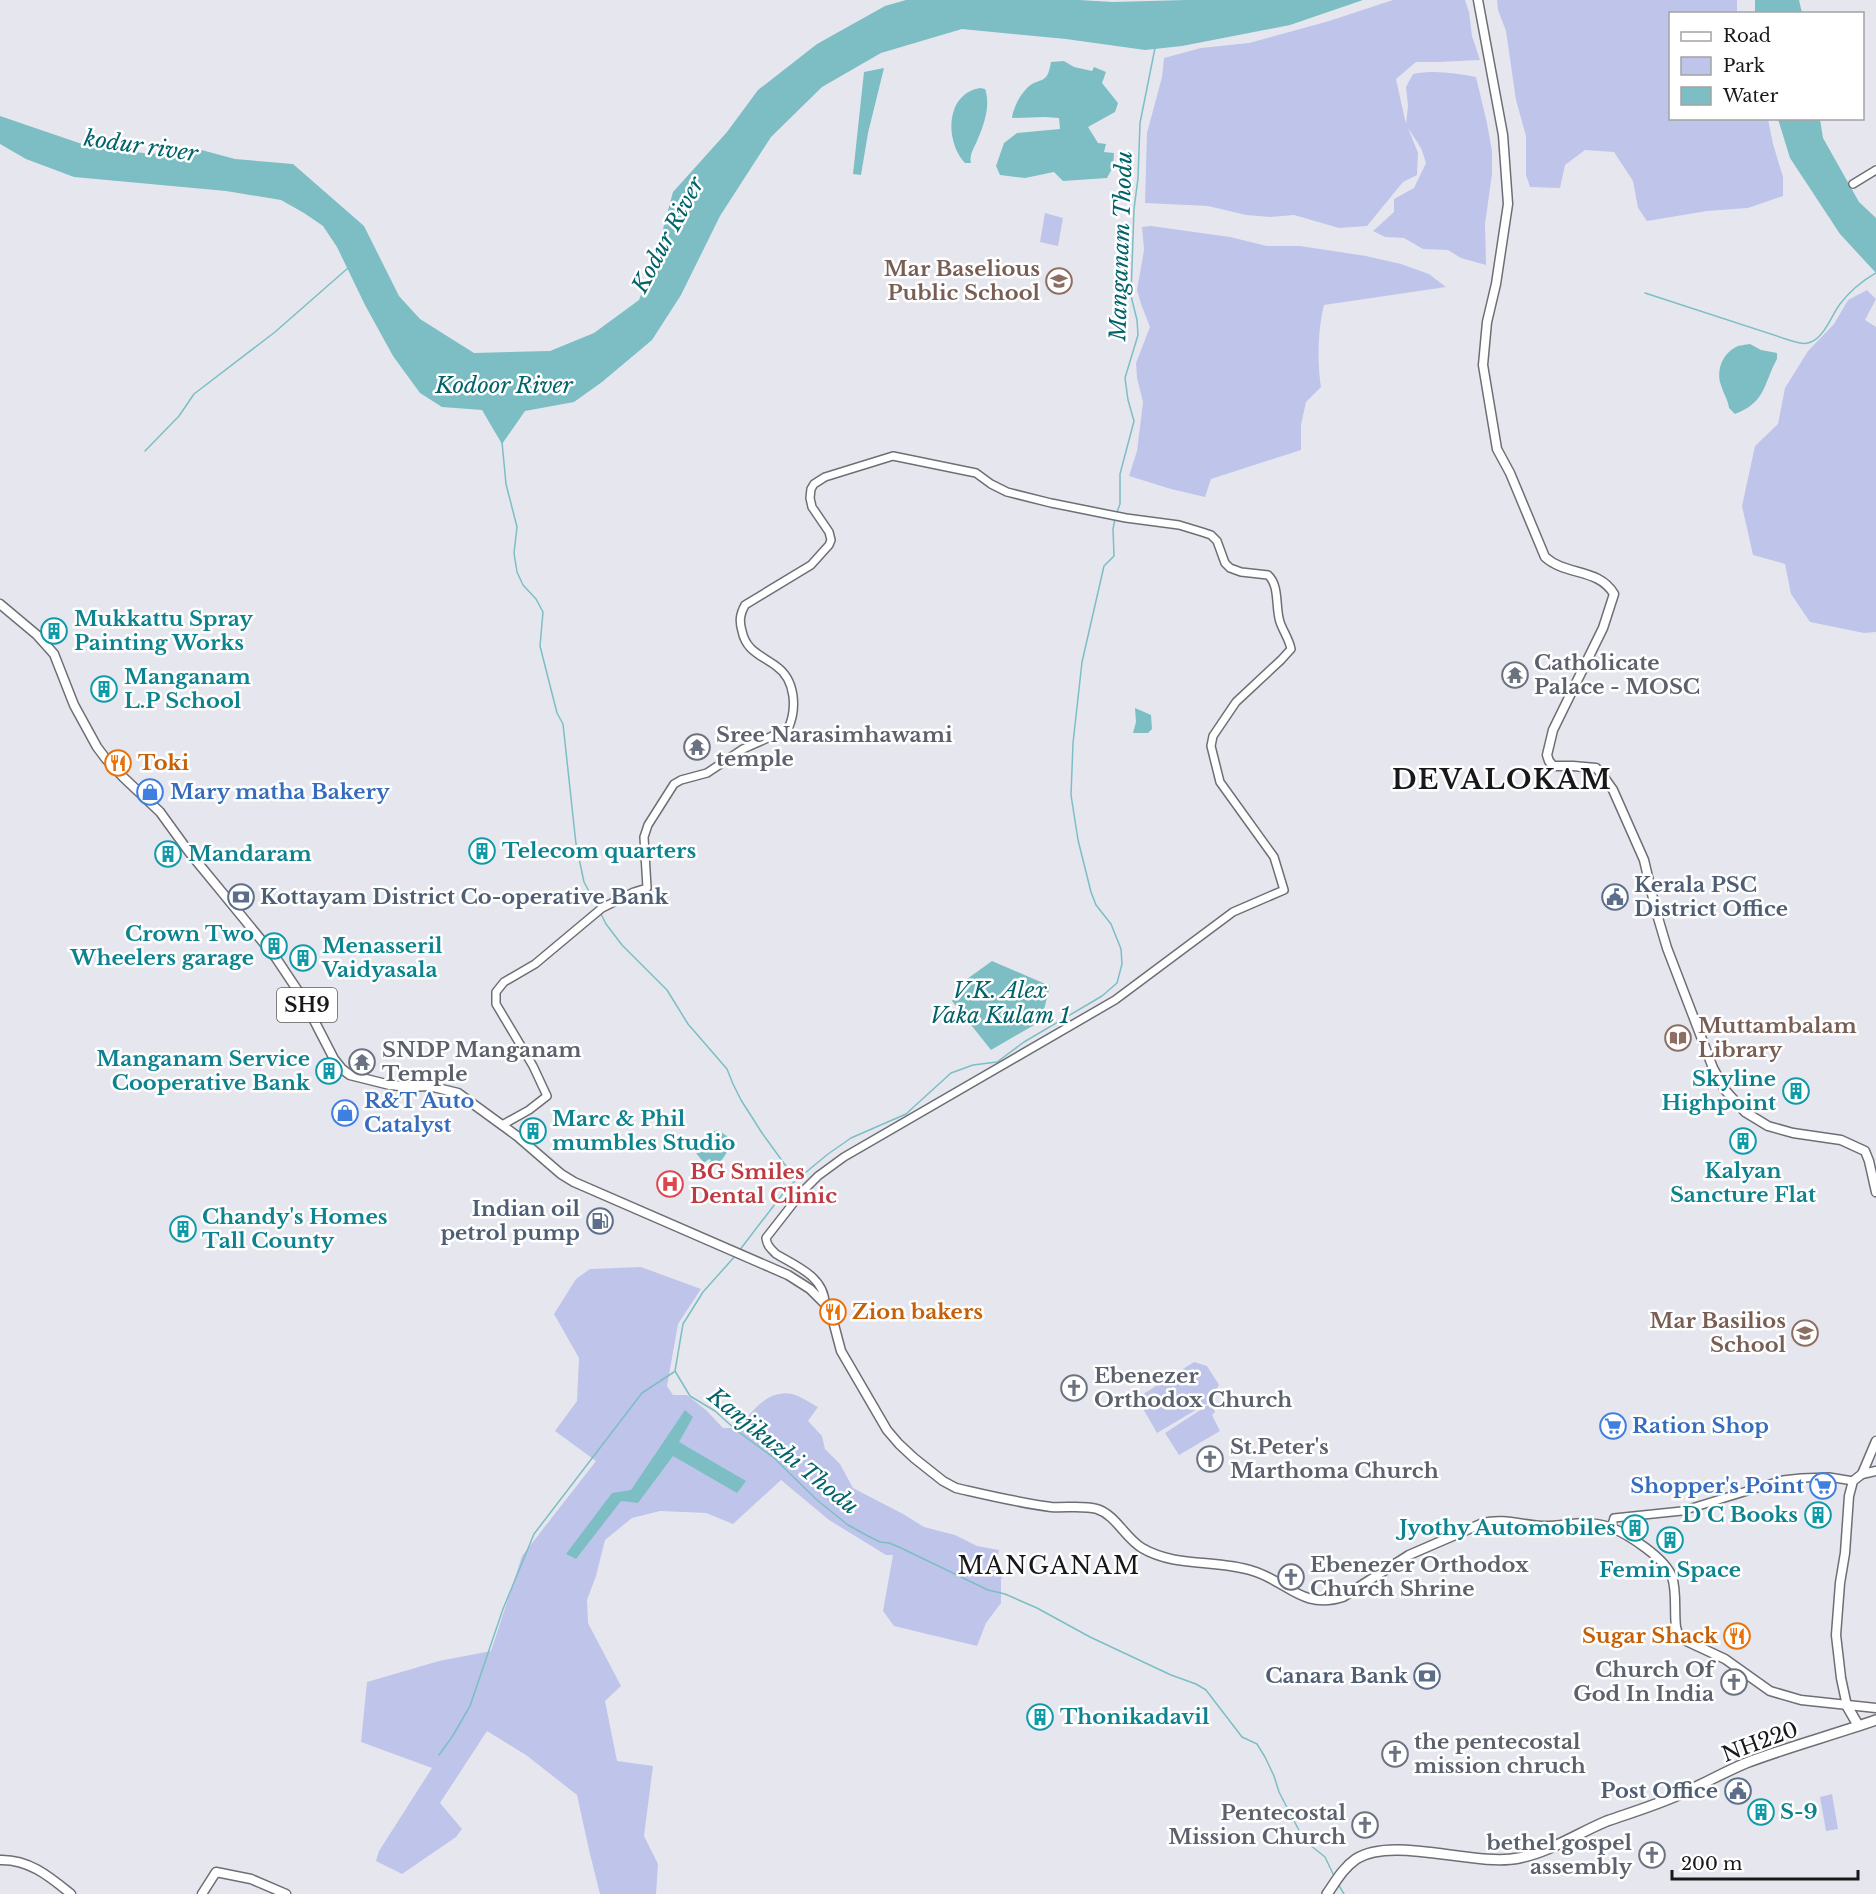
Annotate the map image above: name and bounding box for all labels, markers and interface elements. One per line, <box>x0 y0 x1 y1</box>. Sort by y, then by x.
legend <box>1669 12 1864 120</box>
text: Road <box>1723 25 1771 47</box>
text: Park <box>1723 55 1765 77</box>
text: Water <box>1722 85 1779 107</box>
water label: kodur river <box>81 125 200 167</box>
water label: Manganam Thodu <box>1104 151 1138 342</box>
water label: Kodur River <box>626 172 710 298</box>
place label: Mar Baselious Public School <box>884 256 1041 306</box>
school or university icon: Mar Baselious Public School <box>1044 266 1074 296</box>
water label: Kodoor River <box>434 372 574 399</box>
place label: Mukkattu Spray Painting Works <box>74 606 253 656</box>
building icon: Mukkattu Spray Painting Works <box>39 616 69 646</box>
place label: Catholicate Palace - MOSC <box>1534 650 1700 700</box>
temple icon: Catholicate Palace - MOSC <box>1500 660 1530 690</box>
place label: Manganam L.P School <box>124 664 251 714</box>
building icon: Manganam L.P School <box>89 674 119 704</box>
place label: Sree Narasimhawami temple <box>716 722 953 772</box>
temple icon: Sree Narasimhawami temple <box>682 732 712 762</box>
restaurant icon: Toki <box>103 748 133 778</box>
place label: Toki <box>138 750 189 776</box>
district label: DEVALOKAM <box>1392 763 1612 796</box>
shop icon: Mary matha Bakery <box>135 777 165 807</box>
place label: Mary matha Bakery <box>170 779 390 805</box>
building icon: Telecom quarters <box>467 836 497 866</box>
place label: Telecom quarters <box>502 838 697 864</box>
building icon: Mandaram <box>153 839 183 869</box>
place label: Mandaram <box>188 841 312 867</box>
place label: Kerala PSC District Office <box>1634 872 1788 922</box>
bank icon: Kottayam District Co-operative Bank <box>226 882 256 912</box>
public building icon: Kerala PSC District Office <box>1600 882 1630 912</box>
place label: Kottayam District Co-operative Bank <box>260 884 670 910</box>
place label: Crown Two Wheelers garage <box>69 921 254 971</box>
building icon: Crown Two Wheelers garage <box>259 931 289 961</box>
place label: Menasseril Vaidyasala <box>321 933 443 983</box>
building icon: Menasseril Vaidyasala <box>288 943 318 973</box>
water label: V.K. Alex Vaka Kulam 1 <box>930 977 1070 1029</box>
road number: SH9 <box>277 988 337 1022</box>
place label: Muttambalam Library <box>1698 1013 1857 1063</box>
library icon: Muttambalam Library <box>1663 1023 1693 1053</box>
place label: SNDP Manganam Temple <box>382 1037 582 1087</box>
place label: Manganam Service Cooperative Bank <box>96 1046 311 1096</box>
temple icon: SNDP Manganam Temple <box>347 1047 377 1077</box>
building icon: Manganam Service Cooperative Bank <box>314 1056 344 1086</box>
place label: Skyline Highpoint <box>1661 1066 1776 1116</box>
building icon: Skyline Highpoint <box>1781 1076 1811 1106</box>
place label: R&T Auto Catalyst <box>364 1088 474 1138</box>
shop icon: R&T Auto Catalyst <box>330 1098 360 1128</box>
place label: Marc & Phil mumbles Studio <box>552 1106 735 1156</box>
building icon: Marc & Phil mumbles Studio <box>518 1116 548 1146</box>
building icon: Kalyan Sancture Flat <box>1728 1126 1758 1156</box>
place label: Kalyan Sancture Flat <box>1670 1158 1816 1208</box>
place label: BG Smiles Dental Clinic <box>690 1159 837 1209</box>
hospital icon: BG Smiles Dental Clinic <box>655 1169 685 1199</box>
place label: Indian oil petrol pump <box>440 1196 581 1246</box>
place label: Chandy's Homes Tall County <box>202 1204 388 1254</box>
fuel station icon: Indian oil petrol pump <box>585 1206 615 1236</box>
building icon: Chandy's Homes Tall County <box>168 1214 198 1244</box>
restaurant icon: Zion bakers <box>818 1297 848 1327</box>
place label: Zion bakers <box>852 1299 983 1325</box>
place label: Mar Basilios School <box>1649 1308 1787 1358</box>
school or university icon: Mar Basilios School <box>1790 1318 1820 1348</box>
place label: Ebenezer Orthodox Church <box>1094 1363 1292 1413</box>
church icon: Ebenezer Orthodox Church <box>1059 1373 1089 1403</box>
water label: Kanjikuzhi Thodu <box>701 1381 864 1520</box>
supermarket icon: Ration Shop <box>1598 1411 1628 1441</box>
place label: Ration Shop <box>1632 1413 1769 1439</box>
place label: St.Peter's Marthoma Church <box>1230 1434 1439 1484</box>
church icon: St.Peter's Marthoma Church <box>1195 1444 1225 1474</box>
supermarket icon: Shopper's Point <box>1808 1471 1838 1501</box>
place label: Shopper's Point <box>1630 1473 1804 1499</box>
building icon: D C Books <box>1803 1500 1833 1530</box>
place label: D C Books <box>1682 1502 1798 1528</box>
building icon: Jyothy Automobiles <box>1620 1513 1650 1543</box>
place label: Jyothy Automobiles <box>1395 1515 1616 1541</box>
building icon: Femin Space <box>1655 1525 1685 1555</box>
district label: MANGANAM <box>957 1551 1141 1580</box>
place label: Ebenezer Orthodox Church Shrine <box>1310 1552 1529 1602</box>
place label: Femin Space <box>1599 1557 1741 1583</box>
church icon: Ebenezer Orthodox Church Shrine <box>1276 1562 1306 1592</box>
restaurant icon: Sugar Shack <box>1722 1621 1752 1651</box>
place label: Sugar Shack <box>1582 1623 1719 1649</box>
place label: Church Of God In India <box>1573 1657 1717 1707</box>
bank icon: Canara Bank <box>1412 1661 1442 1691</box>
place label: Canara Bank <box>1265 1663 1409 1689</box>
church icon: Church Of God In India <box>1719 1667 1749 1697</box>
building icon: Thonikadavil <box>1025 1702 1055 1732</box>
place label: Thonikadavil <box>1060 1704 1210 1730</box>
street label: NH220 <box>1718 1716 1802 1768</box>
place label: the pentecostal mission chruch <box>1414 1729 1586 1779</box>
church icon: the pentecostal mission chruch <box>1380 1739 1410 1769</box>
public building icon: Post Office <box>1723 1776 1753 1806</box>
place label: Post Office <box>1600 1778 1718 1804</box>
building icon: S-9 <box>1746 1797 1776 1827</box>
place label: S-9 <box>1780 1799 1818 1825</box>
place label: Pentecostal Mission Church <box>1168 1800 1347 1850</box>
church icon: Pentecostal Mission Church <box>1350 1810 1380 1840</box>
place label: bethel gospel assembly <box>1486 1830 1633 1880</box>
church icon: bethel gospel assembly <box>1637 1840 1667 1870</box>
scale bar <box>1672 1843 1858 1881</box>
text: 200 m <box>1681 1853 1742 1875</box>

